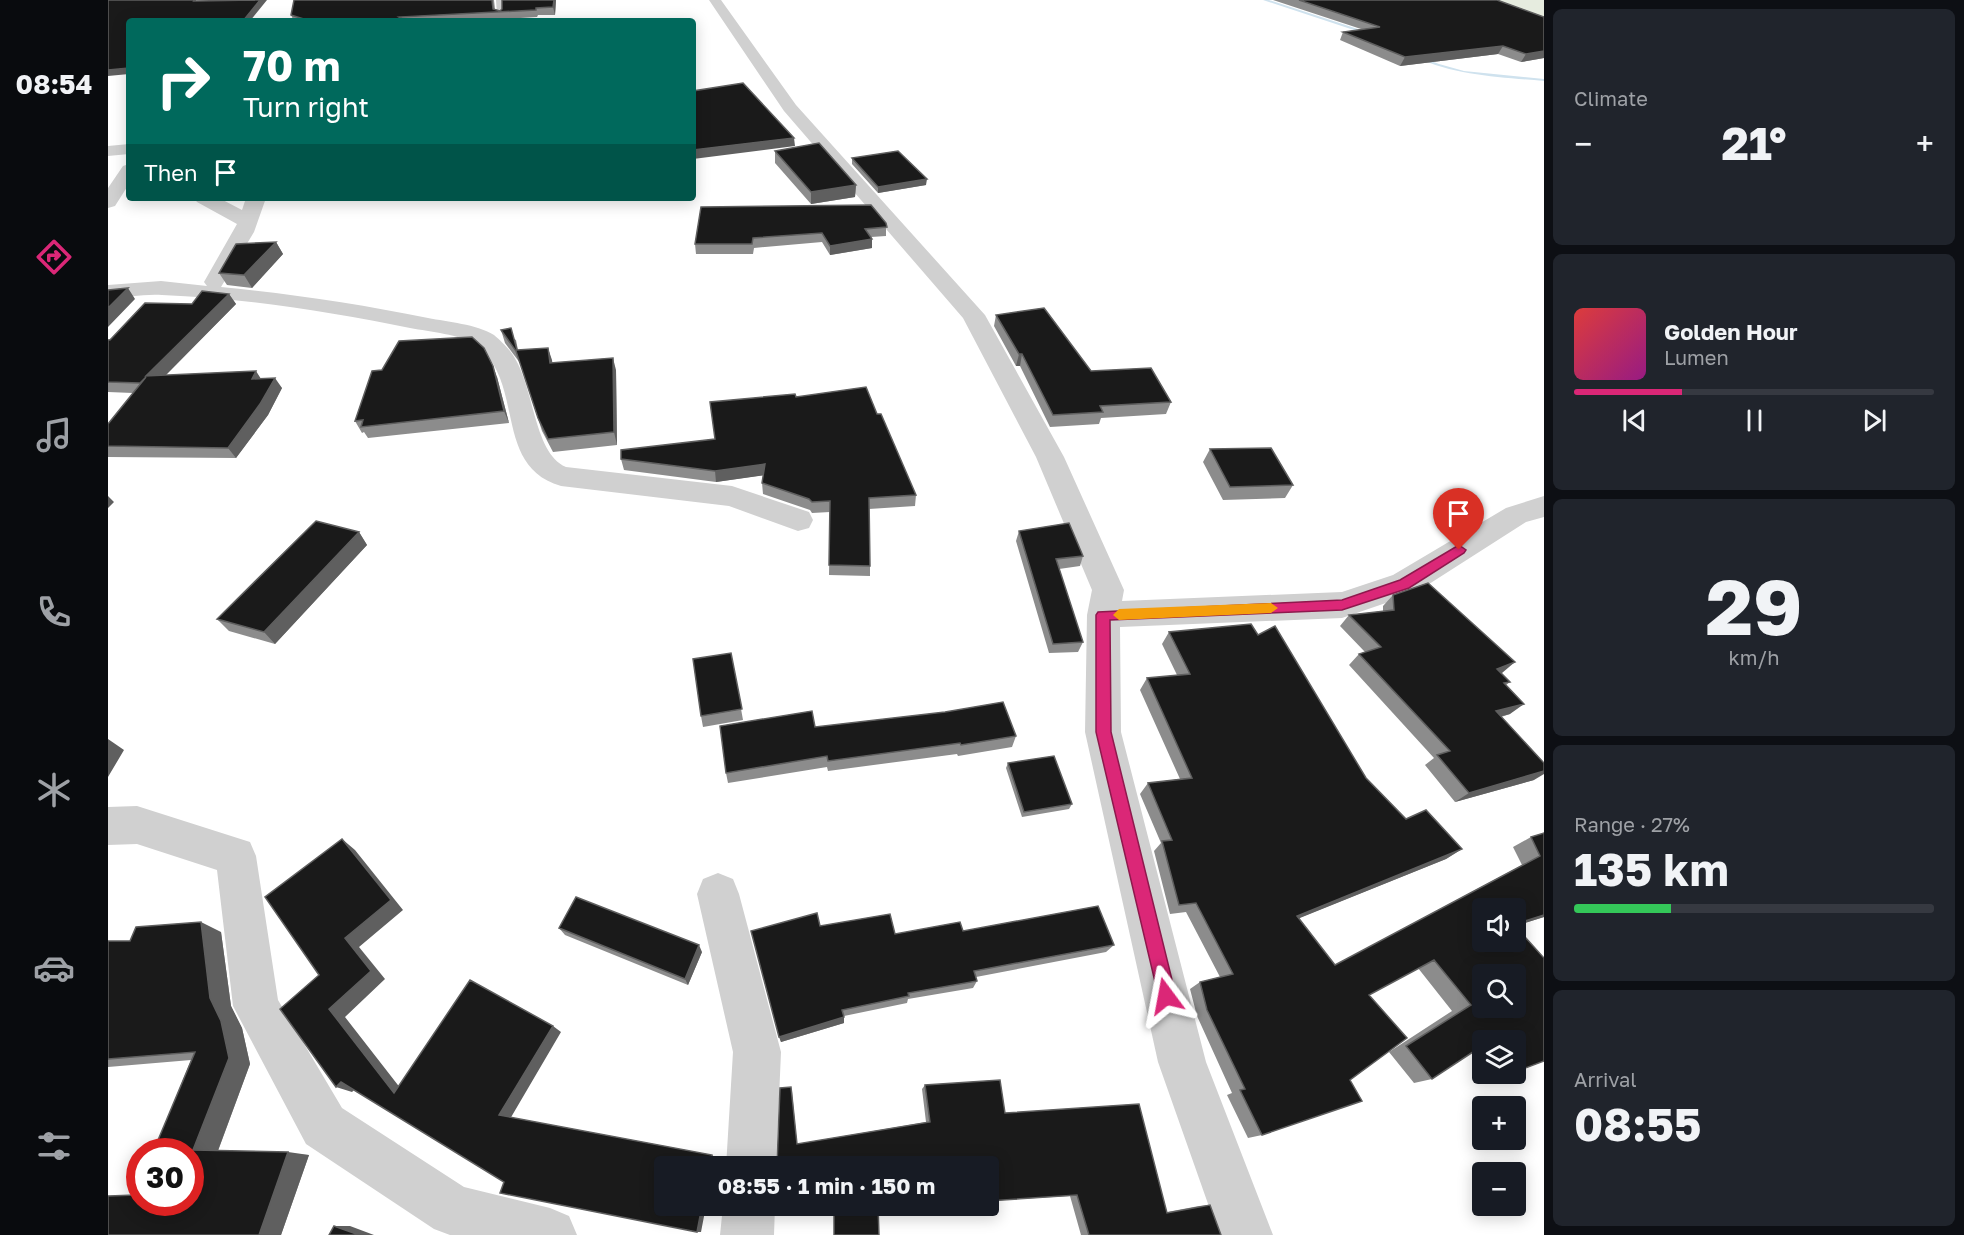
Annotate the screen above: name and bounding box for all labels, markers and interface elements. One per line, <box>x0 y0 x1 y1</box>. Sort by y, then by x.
text: 70 m <box>243 40 340 90</box>
icon: right <box>144 42 222 120</box>
text: 08:54 <box>16 68 92 100</box>
text: Climate <box>1574 86 1648 110</box>
text: Turn right <box>243 91 369 123</box>
text: 21° <box>1721 116 1787 170</box>
text: − <box>1574 124 1592 163</box>
text: + <box>1916 124 1934 163</box>
icon: arrive <box>209 156 242 189</box>
text: Then <box>144 159 197 186</box>
icon: directions <box>33 236 75 278</box>
text: Golden Hour <box>1664 318 1798 345</box>
text: Lumen <box>1664 345 1729 369</box>
icon: previous <box>1618 404 1651 437</box>
icon: pause <box>1738 404 1771 437</box>
icon: next <box>1858 404 1891 437</box>
icon: music <box>33 414 75 456</box>
pin <box>1433 488 1484 550</box>
icon: arrive <box>1442 497 1475 530</box>
text: 29 <box>1705 559 1803 652</box>
icon: phone <box>33 591 75 633</box>
text: km/h <box>1729 645 1779 669</box>
icon: climate <box>33 769 75 811</box>
text: Range · 27% <box>1574 812 1690 836</box>
text: 135 km <box>1574 842 1729 896</box>
map controls <box>1472 898 1526 1216</box>
button: sound <box>1472 898 1526 952</box>
icon: car <box>33 947 75 989</box>
position arrow <box>1134 964 1198 1028</box>
button: search <box>1472 964 1526 1018</box>
button: layers <box>1472 1030 1526 1084</box>
text: Arrival <box>1574 1067 1637 1091</box>
button: + <box>1472 1096 1526 1150</box>
text: 08:55 <box>1574 1097 1701 1151</box>
icon: filters <box>33 1125 75 1167</box>
speed limit sign: 30 <box>126 1138 204 1216</box>
button: − <box>1472 1162 1526 1216</box>
text: 08:55 · 1 min · 150 m <box>718 1172 935 1199</box>

